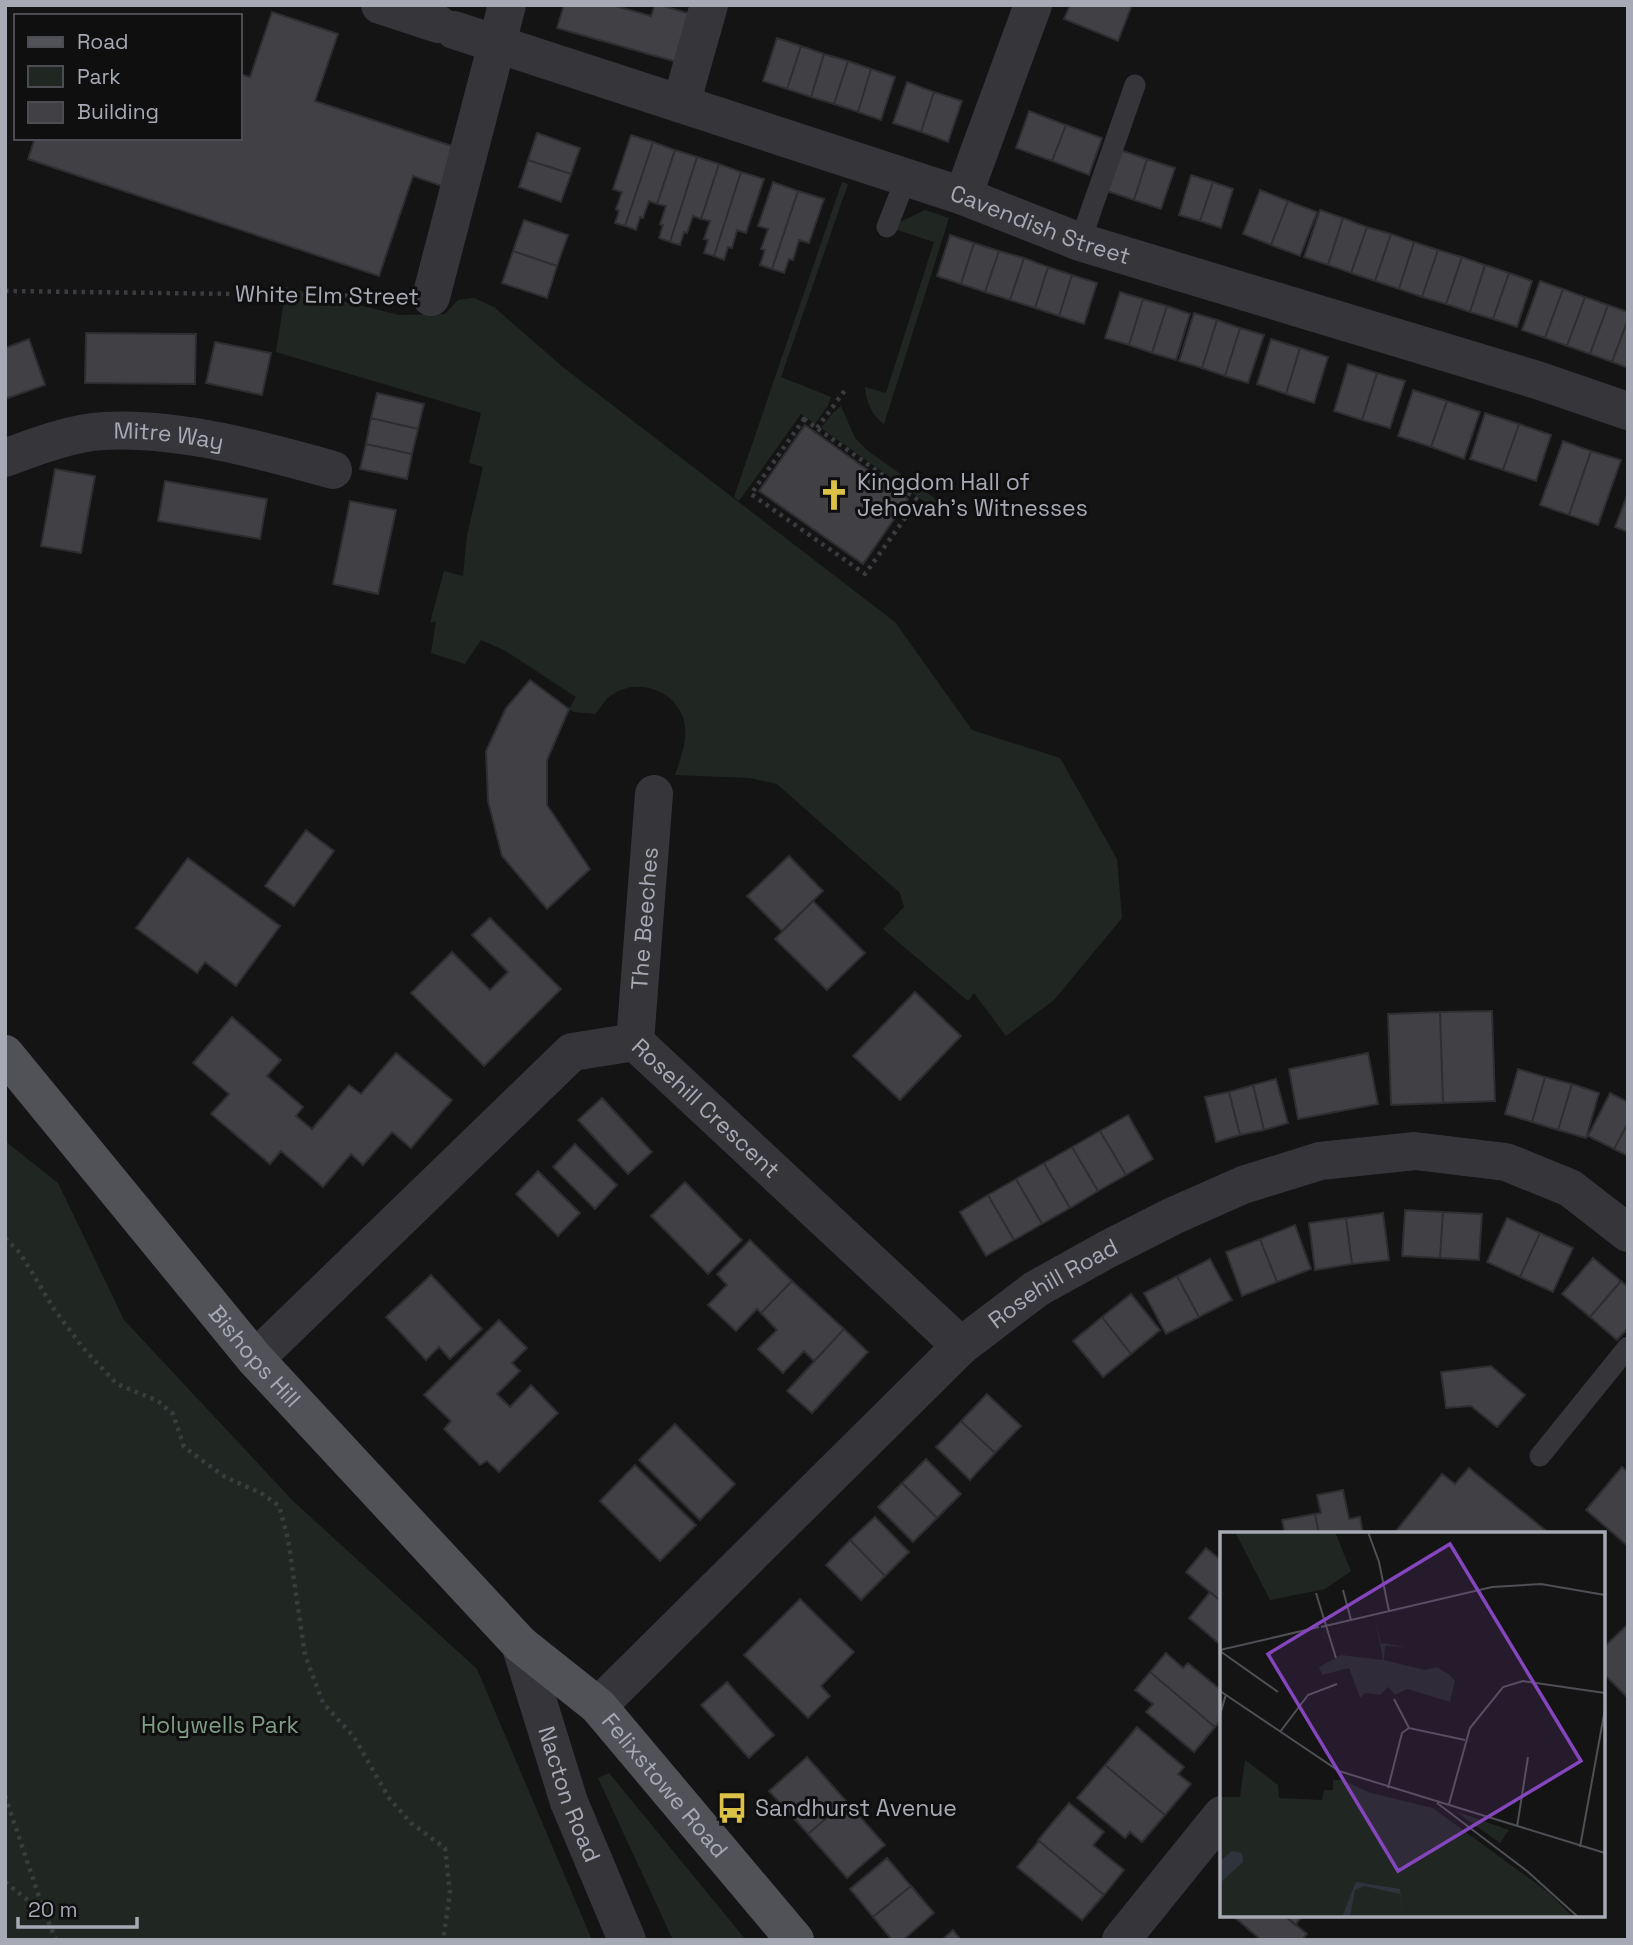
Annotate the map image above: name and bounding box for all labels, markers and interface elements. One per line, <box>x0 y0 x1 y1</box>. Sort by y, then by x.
legend <box>14 14 242 140</box>
text: Road <box>77 28 129 55</box>
text: Park <box>77 63 121 90</box>
text: Building <box>77 98 159 125</box>
street label: Cavendish Street <box>947 178 1134 271</box>
street label: White Elm Street <box>235 278 419 312</box>
street label: Mitre Way <box>113 415 226 457</box>
place label: Kingdom Hall of Jehovah's Witnesses <box>857 467 1088 523</box>
church icon: Kingdom Hall of Jehovah's Witnesses <box>817 478 851 512</box>
street label: The Beeches <box>624 846 665 991</box>
street label: Rosehill Crescent <box>625 1032 786 1185</box>
street label: Rosehill Road <box>982 1231 1123 1335</box>
street label: Bishops Hill <box>202 1299 307 1414</box>
inset map <box>1220 1532 1605 1917</box>
street label: Felixstowe Road <box>595 1707 735 1864</box>
park label: Holywells Park <box>141 1710 299 1740</box>
street label: Nacton Road <box>531 1722 608 1867</box>
bus stop icon: Sandhurst Avenue <box>715 1791 749 1825</box>
place label: Sandhurst Avenue <box>755 1793 957 1823</box>
scale bar <box>18 1885 136 1929</box>
text: 20 m <box>28 1896 78 1923</box>

